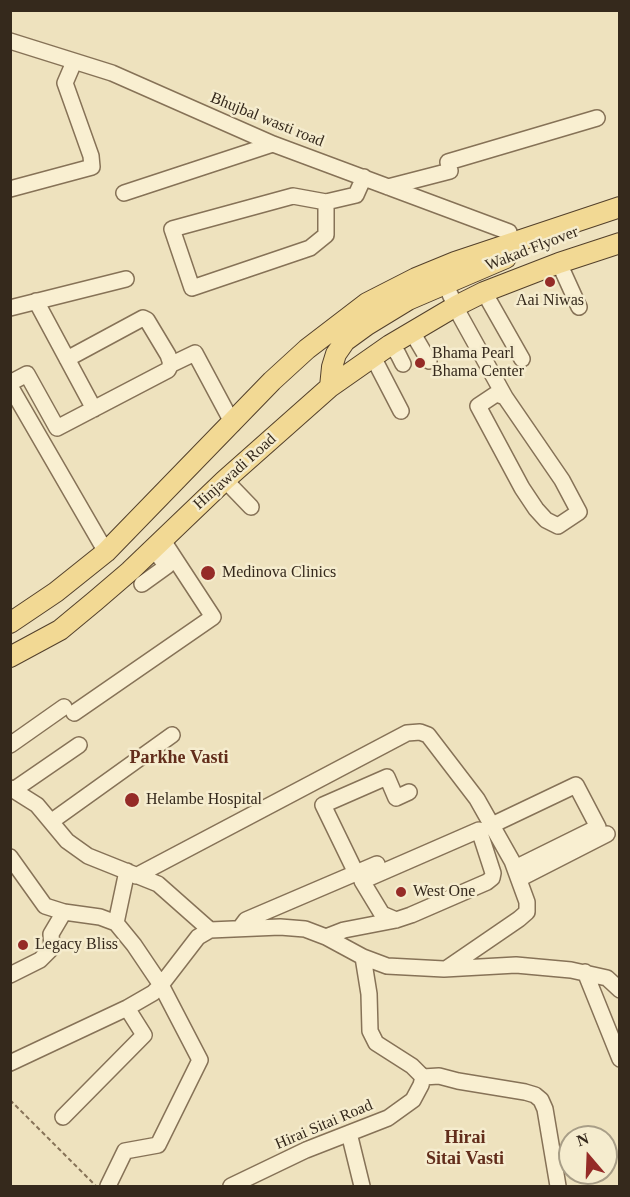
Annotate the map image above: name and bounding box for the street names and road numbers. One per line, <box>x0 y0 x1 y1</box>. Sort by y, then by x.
street label: Bhujbal wasti road <box>207 88 327 152</box>
street label: Wakad Flyover <box>483 223 581 275</box>
street label: Hinjawadi Road <box>190 430 280 514</box>
street label: Hirai Sitai Road <box>272 1096 376 1154</box>

